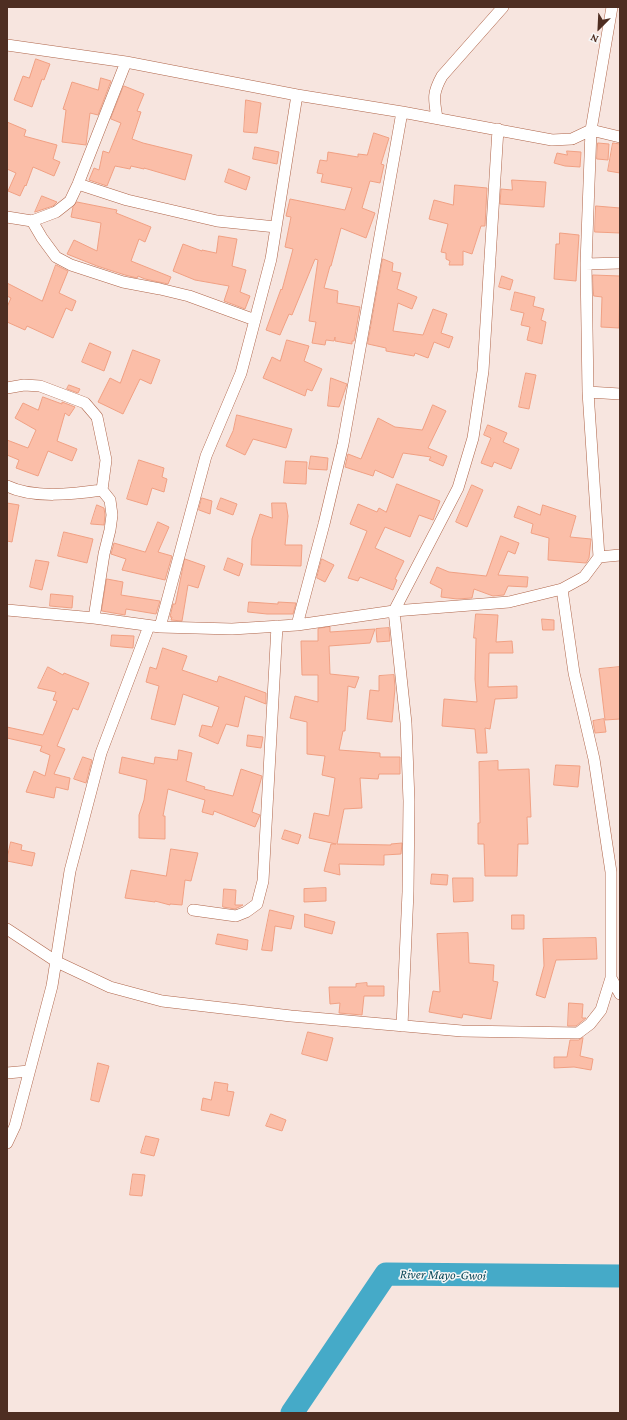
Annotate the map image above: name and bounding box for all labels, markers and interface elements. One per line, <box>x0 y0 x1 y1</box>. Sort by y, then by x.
north arrow <box>579 8 619 48</box>
text: N <box>588 32 600 46</box>
water label: River Mayo-Gwoi <box>400 1266 486 1284</box>

